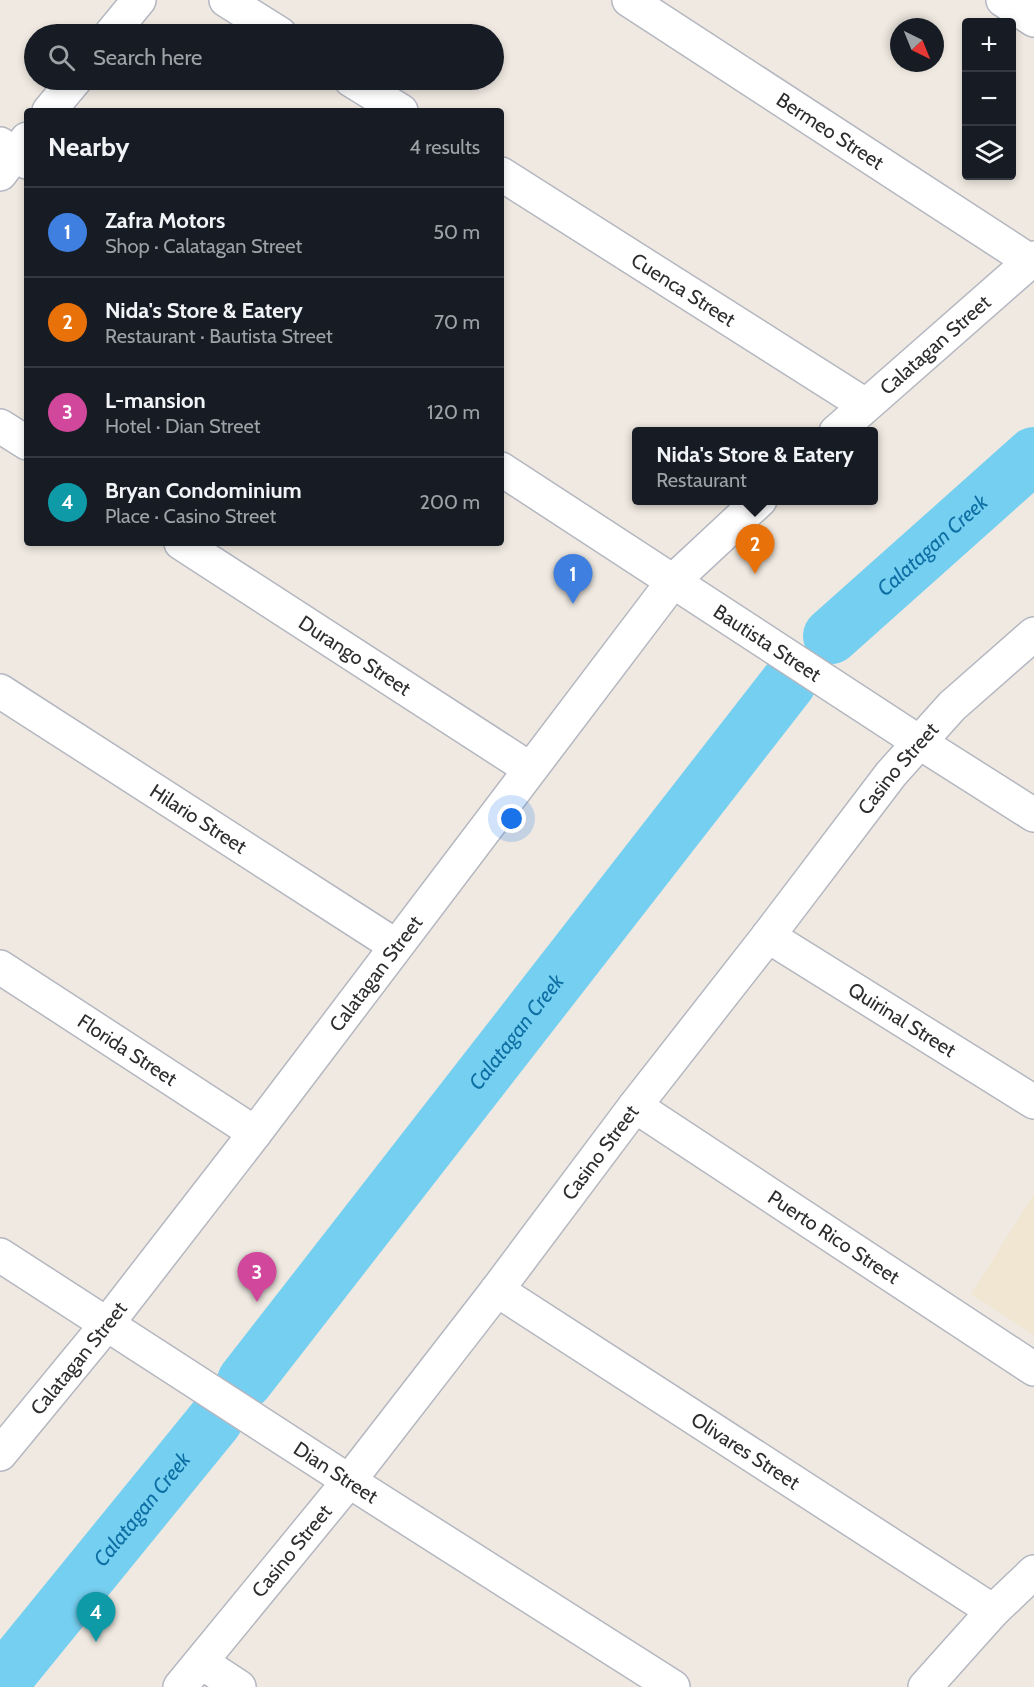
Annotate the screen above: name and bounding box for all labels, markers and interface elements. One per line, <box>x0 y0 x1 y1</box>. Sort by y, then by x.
north arrow <box>890 18 944 72</box>
map controls <box>962 18 1016 180</box>
button: + <box>962 18 1016 72</box>
search box <box>24 24 504 90</box>
icon: search <box>45 41 78 74</box>
text: Search here <box>93 44 202 71</box>
button: − <box>962 72 1016 126</box>
street label: Bermeo Street <box>772 87 889 175</box>
button: layers <box>962 126 1016 180</box>
text: Nearby <box>48 131 129 163</box>
text: 4 results <box>409 135 480 159</box>
text: Zafra Motors <box>105 207 225 234</box>
text: 1 <box>64 220 71 244</box>
text: 50 m <box>433 220 480 244</box>
text: Shop · Calatagan Street <box>105 234 302 258</box>
street label: Cuenca Street <box>627 248 740 332</box>
street label: Calatagan Street <box>875 290 996 400</box>
text: Nida's Store & Eatery <box>105 297 303 324</box>
text: 2 <box>62 310 73 334</box>
text: 70 m <box>434 310 480 334</box>
text: Restaurant · Bautista Street <box>105 324 333 348</box>
text: L-mansion <box>105 387 206 414</box>
text: 3 <box>62 400 73 424</box>
text: 120 m <box>427 400 480 424</box>
text: Hotel · Dian Street <box>105 414 260 438</box>
popup <box>632 427 878 505</box>
text: Nida's Store & Eatery <box>656 441 854 468</box>
text: Restaurant <box>656 468 747 492</box>
text: Bryan Condominium <box>105 477 302 504</box>
water label: Calatagan Creek <box>872 489 993 601</box>
text: 4 <box>61 490 74 514</box>
text: 200 m <box>420 490 480 514</box>
text: Place · Casino Street <box>105 504 276 528</box>
pin: 2 <box>736 524 774 574</box>
pin: 1 <box>554 554 592 604</box>
street label: Bautista Street <box>709 599 826 687</box>
street label: Durango Street <box>294 610 416 701</box>
street label: Casino Street <box>853 717 943 819</box>
street label: Hilario Street <box>146 779 251 859</box>
your location <box>497 804 526 833</box>
street label: Calatagan Street <box>324 911 428 1036</box>
water label: Calatagan Creek <box>463 968 569 1095</box>
street label: Quirinal Street <box>844 977 960 1062</box>
street label: Florida Street <box>73 1009 182 1091</box>
street label: Casino Street <box>557 1100 644 1205</box>
street label: Puerto Rico Street <box>763 1185 904 1289</box>
pin: 3 <box>238 1252 276 1302</box>
street label: Calatagan Street <box>25 1297 132 1420</box>
street label: Olivares Street <box>687 1407 804 1495</box>
street label: Dian Street <box>289 1436 383 1508</box>
water label: Calatagan Creek <box>88 1446 196 1571</box>
street label: Casino Street <box>247 1500 337 1602</box>
pin: 4 <box>76 1592 116 1642</box>

